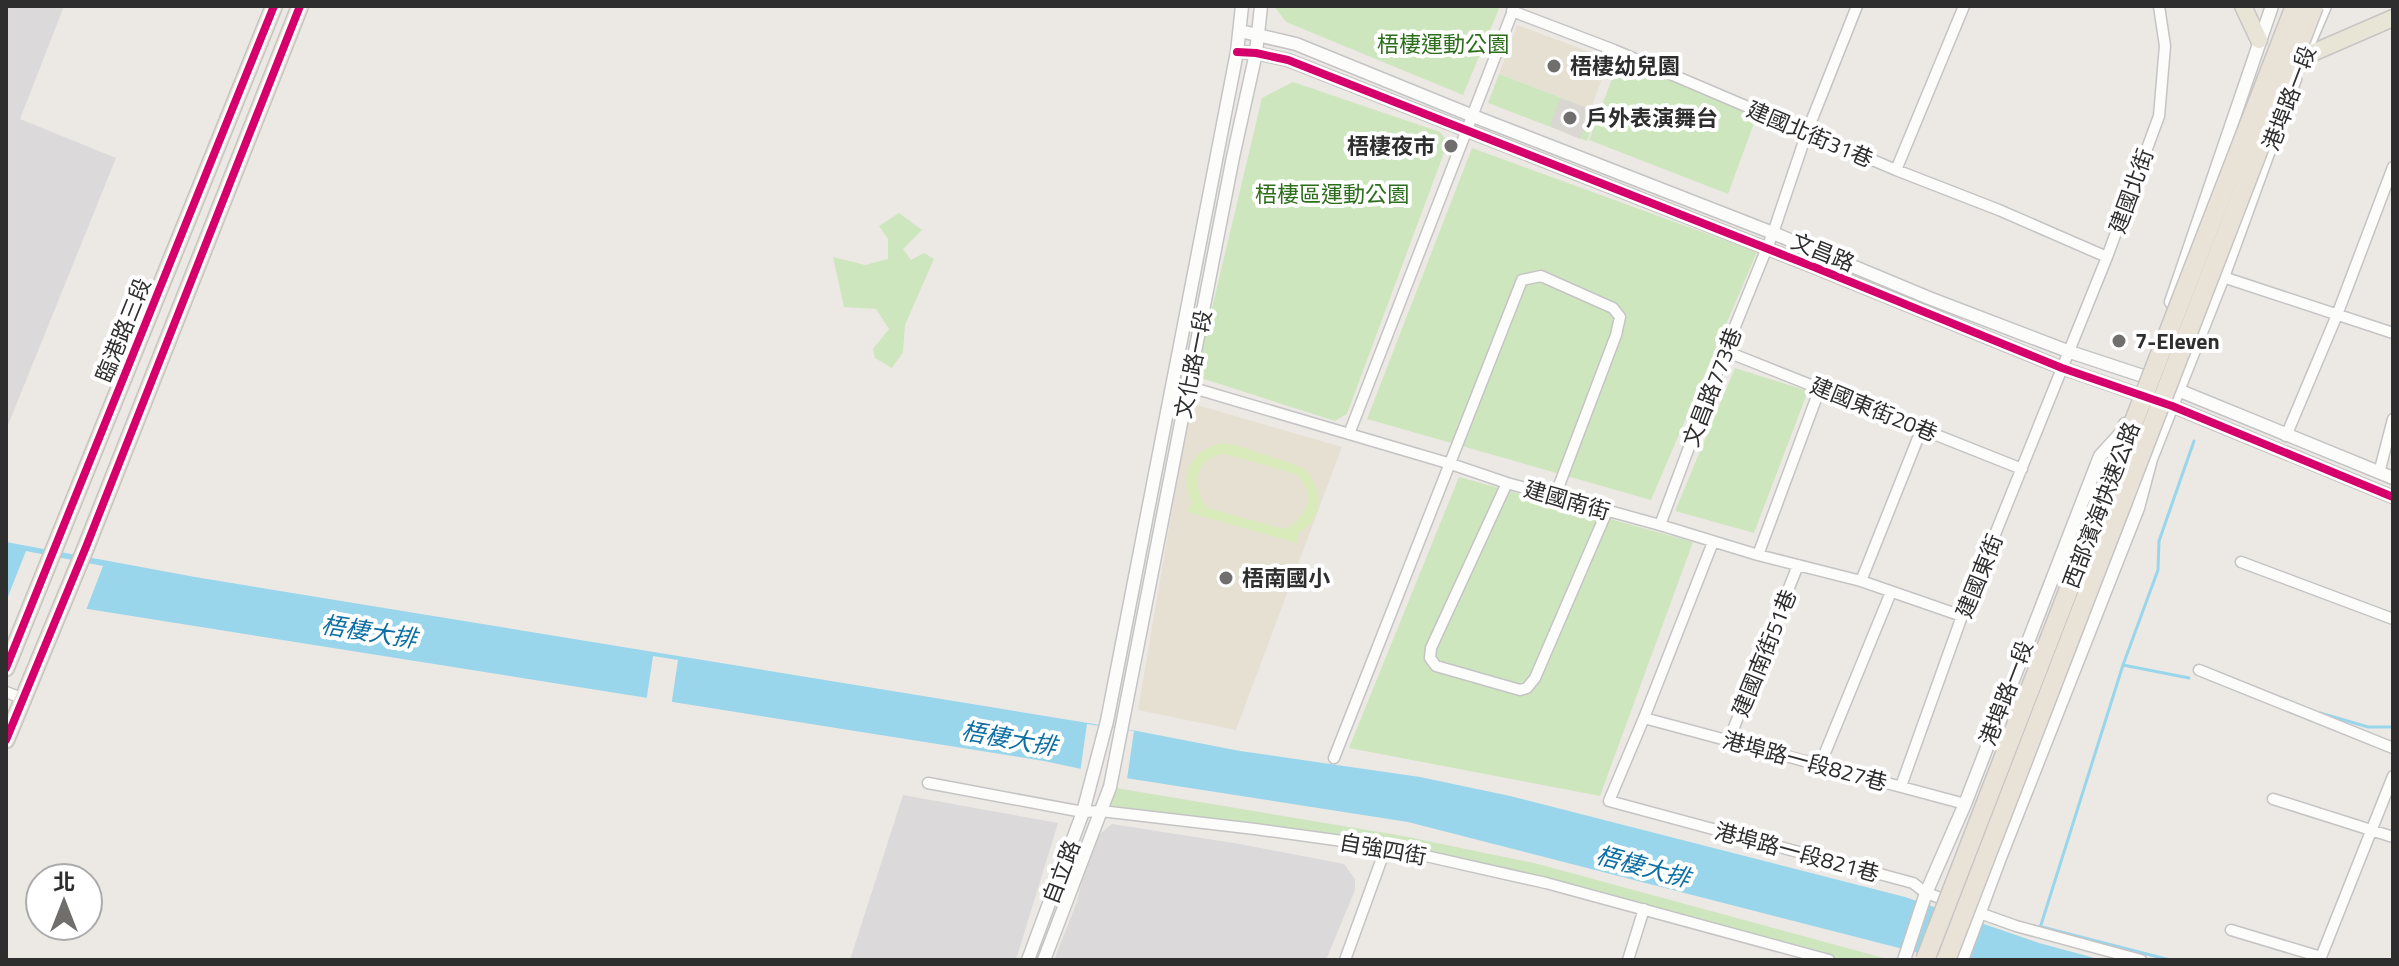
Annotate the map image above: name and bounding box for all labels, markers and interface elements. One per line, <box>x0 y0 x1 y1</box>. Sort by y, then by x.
park label: 梧棲運動公園 <box>1377 27 1509 61</box>
street label: 港埠路一段 <box>2253 41 2325 155</box>
place label: 梧棲幼兒園 <box>1570 49 1680 83</box>
marker: 梧棲幼兒園 <box>1545 57 1563 75</box>
street label: 建國北街31巷 <box>1741 92 1879 176</box>
place label: 戶外表演舞台 <box>1586 101 1718 135</box>
marker: 戶外表演舞台 <box>1561 109 1579 127</box>
place label: 梧棲夜市 <box>1347 129 1435 163</box>
marker: 梧棲夜市 <box>1442 137 1460 155</box>
street label: 建國北街 <box>2100 144 2162 238</box>
park label: 梧棲區運動公園 <box>1255 177 1409 211</box>
street label: 文昌路 <box>1786 224 1860 280</box>
street label: 臨港路三段 <box>87 273 159 387</box>
street label: 文化路一段 <box>1166 307 1220 421</box>
street label: 文昌路773巷 <box>1674 323 1750 451</box>
place label: 7-Eleven <box>2135 324 2220 358</box>
marker: 7-Eleven <box>2110 332 2128 350</box>
street label: 建國東街20巷 <box>1805 368 1943 450</box>
street label: 西部濱海快速公路 <box>2054 417 2148 593</box>
street label: 建國南街 <box>1520 472 1614 528</box>
street label: 建國東街 <box>1947 529 2011 623</box>
place label: 梧南國小 <box>1242 561 1330 595</box>
marker: 梧南國小 <box>1217 569 1235 587</box>
street label: 建國南街51巷 <box>1723 584 1805 722</box>
water label: 梧棲大排 <box>319 606 422 657</box>
street label: 港埠路一段 <box>1970 636 2042 750</box>
water label: 梧棲大排 <box>959 712 1063 765</box>
street label: 港埠路一段827巷 <box>1719 723 1891 799</box>
street label: 港埠路一段821巷 <box>1711 814 1883 890</box>
street label: 自強四街 <box>1337 825 1429 873</box>
street label: 自立路 <box>1033 835 1089 909</box>
water label: 梧棲大排 <box>1592 836 1697 897</box>
north arrow <box>24 862 104 942</box>
text: 北 <box>53 865 75 899</box>

